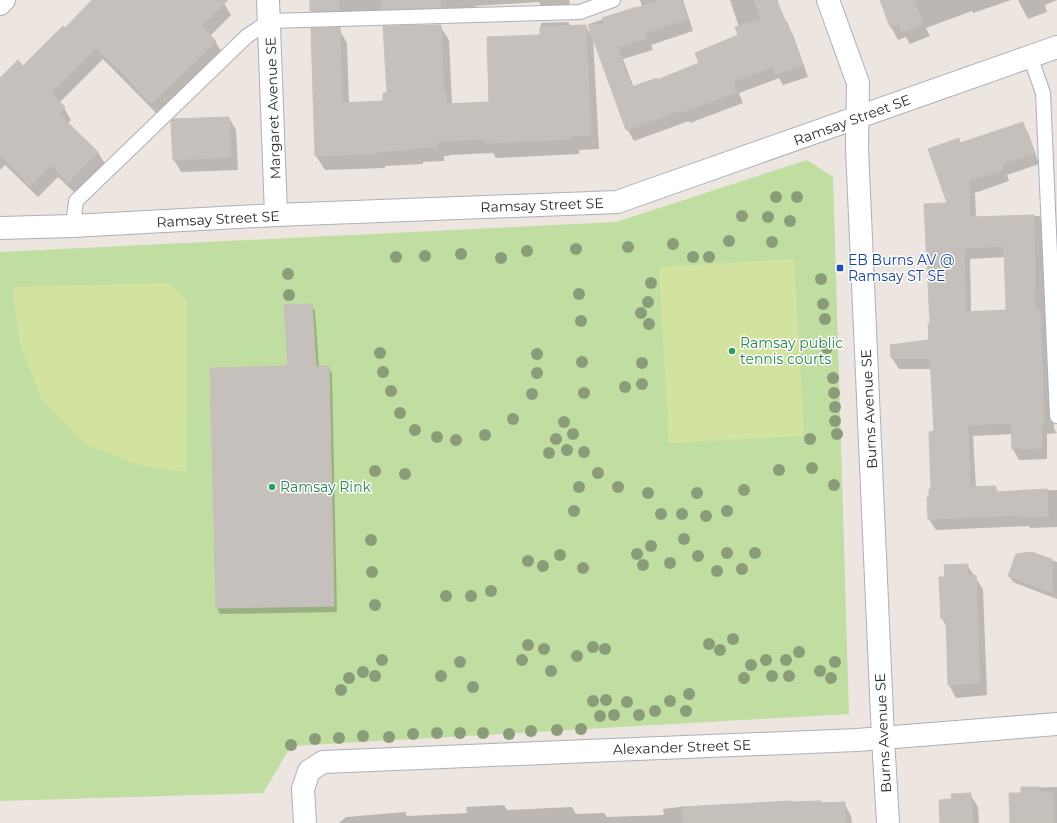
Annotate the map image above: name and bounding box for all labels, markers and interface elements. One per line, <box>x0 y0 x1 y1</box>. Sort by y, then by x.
street label: Margaret Avenue SE <box>262 36 284 180</box>
street label: Ramsay Street SE <box>791 90 913 150</box>
street label: Ramsay Street SE <box>480 194 604 216</box>
street label: Ramsay Street SE <box>156 207 280 231</box>
place label: EB Burns AV @ Ramsay ST SE <box>848 251 954 285</box>
marker: EB Burns AV @ Ramsay ST SE <box>835 263 845 273</box>
place label: Ramsay public tennis courts <box>740 334 843 368</box>
marker: Ramsay public tennis courts <box>727 346 737 356</box>
street label: Burns Avenue SE <box>857 349 881 469</box>
place label: Ramsay Rink <box>280 478 372 496</box>
marker: Ramsay Rink <box>267 482 277 492</box>
street label: Burns Avenue SE <box>871 673 895 793</box>
street label: Alexander Street SE <box>613 736 751 758</box>

